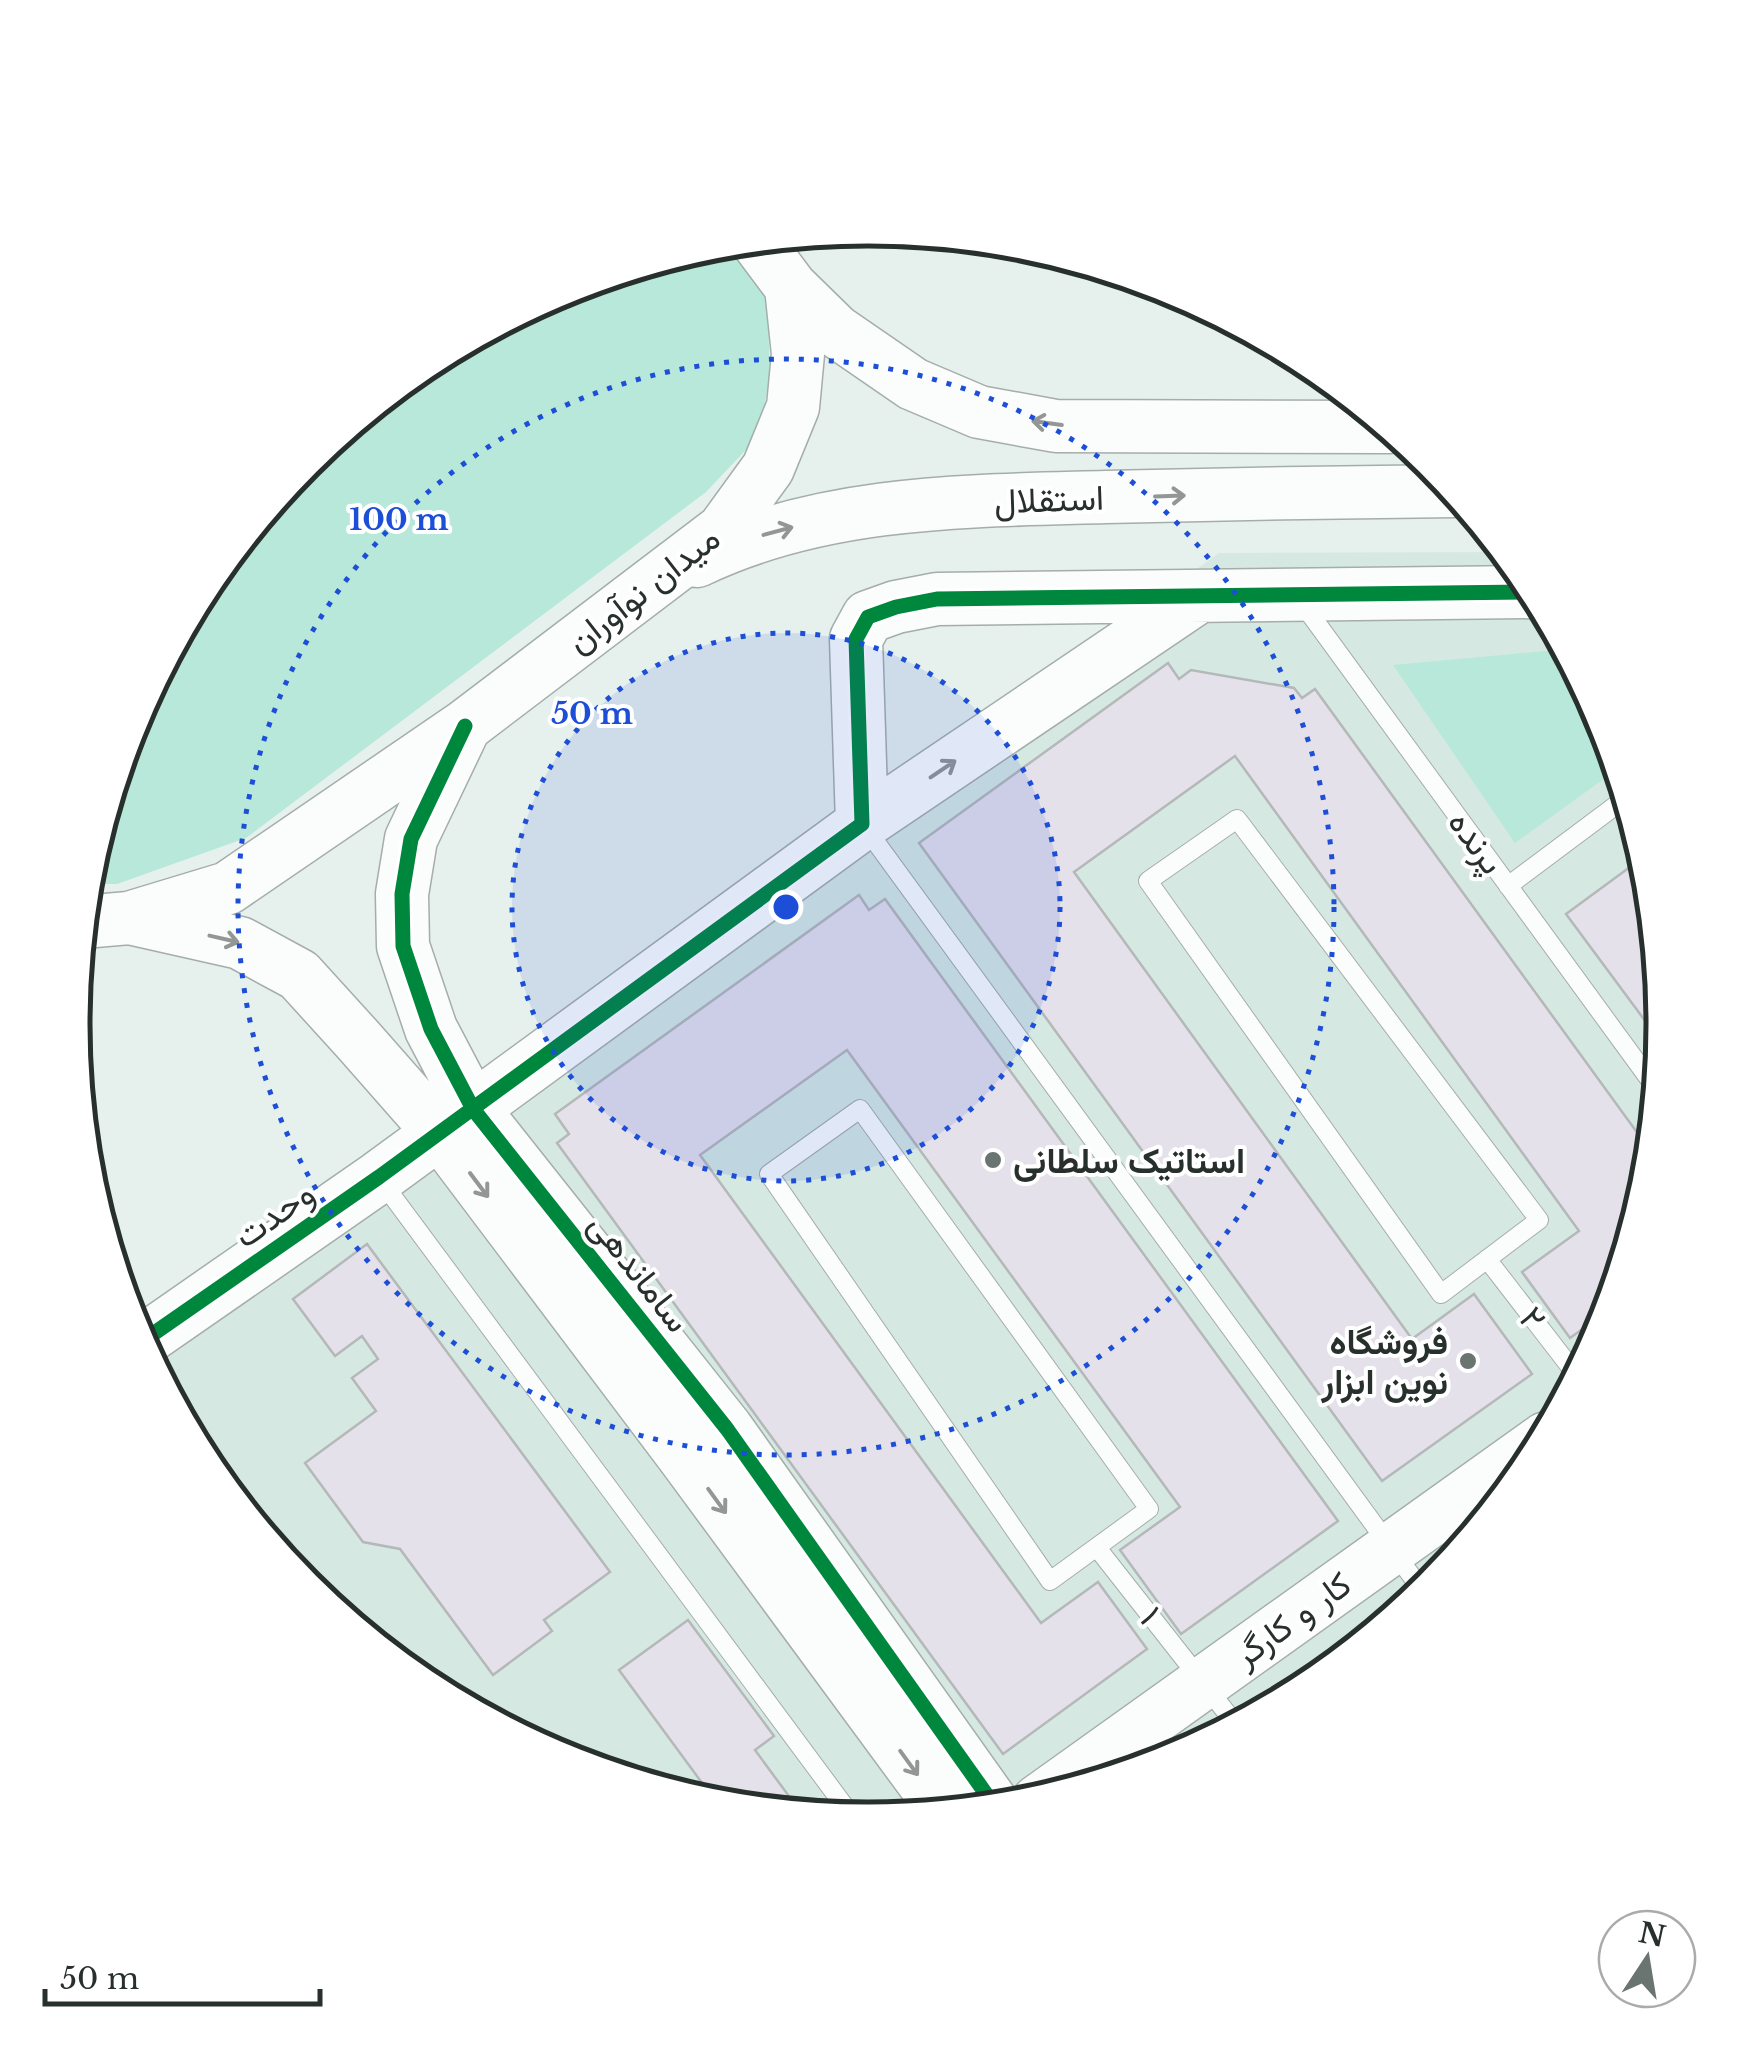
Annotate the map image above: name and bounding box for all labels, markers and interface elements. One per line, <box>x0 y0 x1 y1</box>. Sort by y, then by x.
one-way arrow <box>1032 414 1064 432</box>
street label: استقلال <box>993 476 1105 522</box>
one-way arrow <box>1153 486 1185 505</box>
text: 100 m <box>349 501 449 538</box>
street label: میدان نوآوران <box>558 516 729 663</box>
one-way arrow <box>762 521 793 540</box>
text: 50 m <box>551 695 633 732</box>
one-way arrow <box>929 759 957 780</box>
street label: پرنده <box>1437 802 1514 884</box>
centre of rings <box>768 889 804 925</box>
one-way arrow <box>207 931 239 949</box>
place label: استاتیک سلطانی <box>1013 1139 1245 1182</box>
marker: استاتیک سلطانی <box>982 1149 1004 1171</box>
street label: وحدت <box>226 1171 323 1258</box>
one-way arrow <box>469 1171 490 1198</box>
street label: ساماندهی <box>580 1204 700 1340</box>
street label: ۲ <box>1510 1298 1556 1338</box>
place label: فروشگاه نوین ابزار <box>1321 1320 1448 1404</box>
marker: فروشگاه نوین ابزار <box>1457 1350 1479 1372</box>
one-way arrow <box>706 1487 727 1514</box>
street label: کار و کارگر <box>1224 1562 1360 1677</box>
street label: ۱ <box>1131 1598 1171 1632</box>
one-way arrow <box>898 1749 919 1776</box>
north arrow <box>1597 1909 1697 2009</box>
text: N <box>1636 1915 1669 1955</box>
scale bar <box>45 1944 320 2006</box>
text: 50 m <box>60 1960 139 1997</box>

